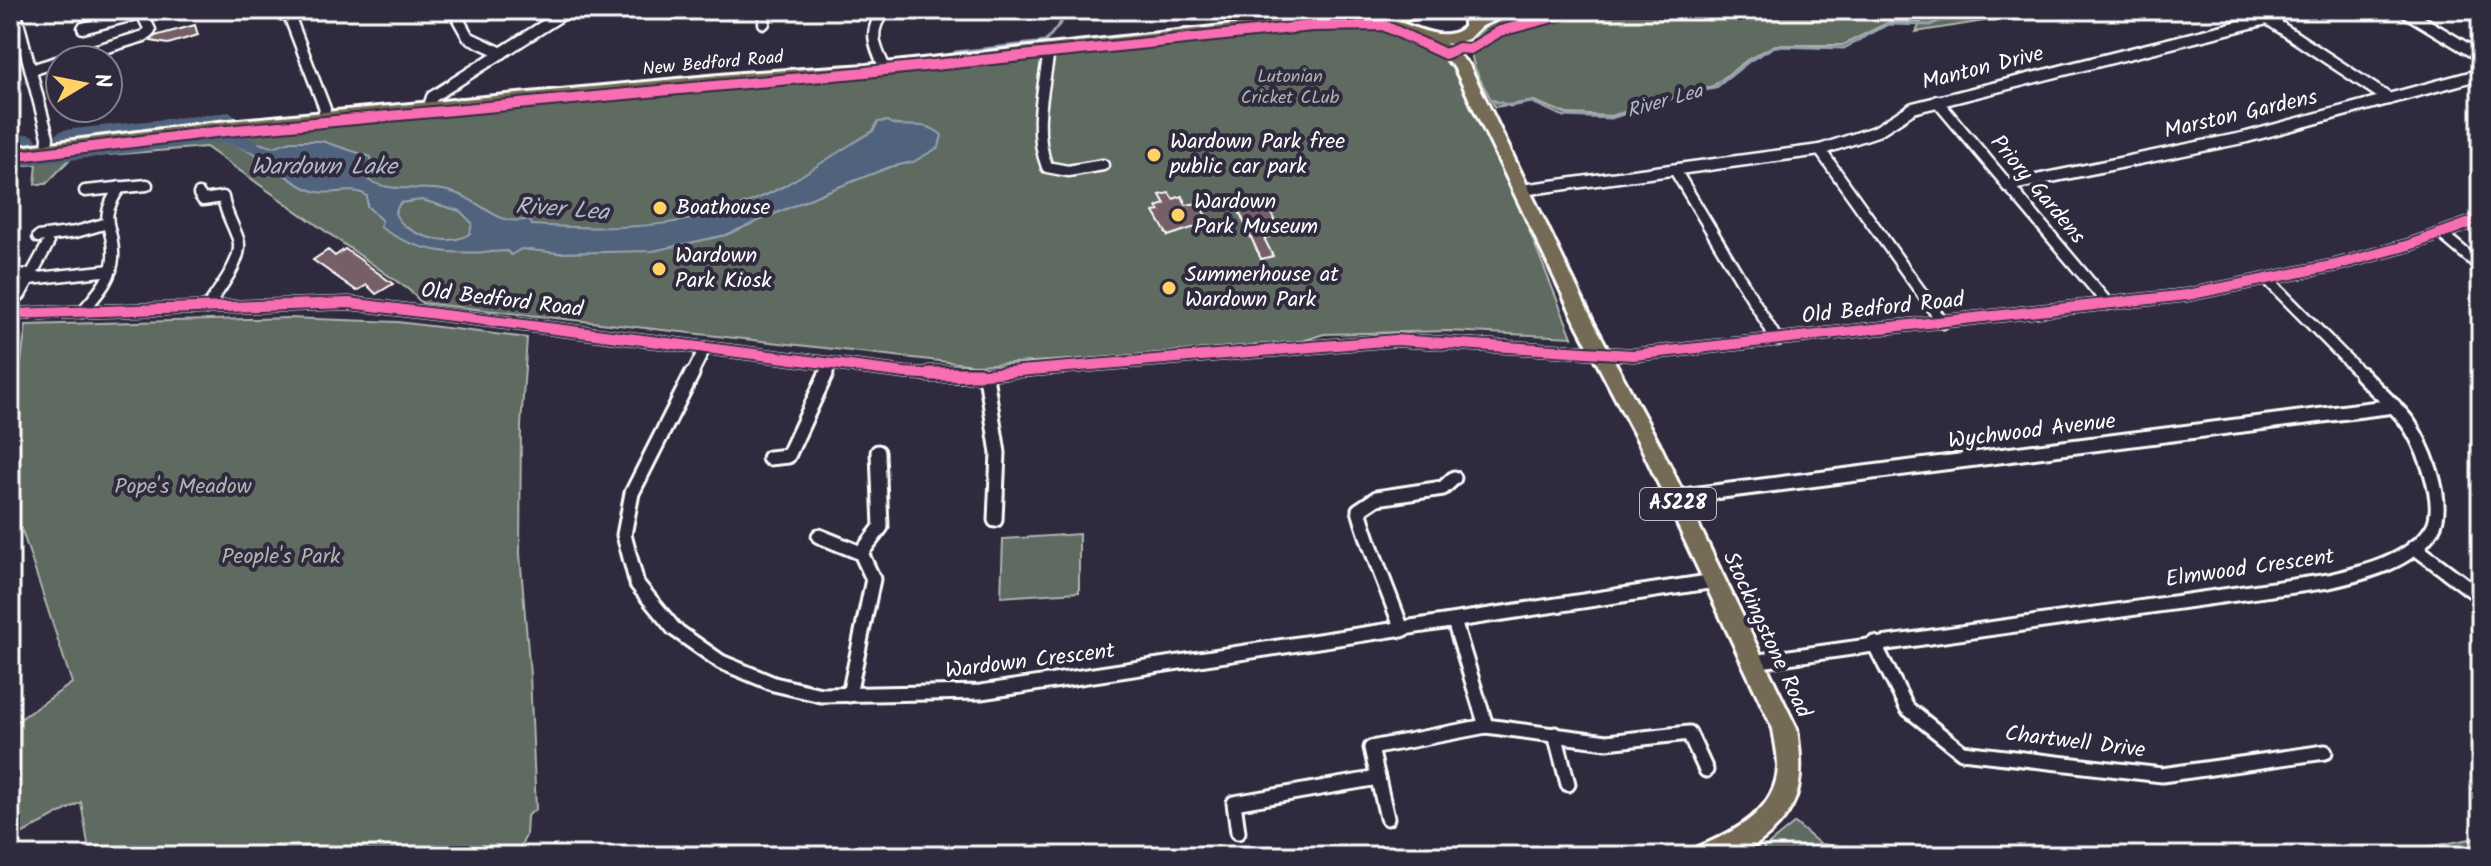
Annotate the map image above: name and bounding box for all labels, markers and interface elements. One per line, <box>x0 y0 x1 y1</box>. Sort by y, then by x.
street label: Manton Drive <box>1918 37 2048 101</box>
street label: New Bedford Road <box>641 43 786 85</box>
north arrow <box>44 44 124 124</box>
park label: Lutonian Cricket CLub <box>1241 63 1340 113</box>
text: N <box>83 71 120 91</box>
water label: River Lea <box>1623 75 1708 128</box>
street label: Marston Gardens <box>2161 80 2322 150</box>
place label: Wardown Park free public car park <box>1169 125 1345 185</box>
street label: Priory Gardens <box>1981 127 2094 253</box>
marker: Wardown Park free public car park <box>1145 146 1163 164</box>
water label: Wardown Lake <box>251 148 399 187</box>
place label: Wardown Park Museum <box>1194 185 1318 245</box>
water label: River Lea <box>514 187 612 233</box>
place label: Boathouse <box>676 191 771 226</box>
marker: Boathouse <box>651 199 669 217</box>
marker: Wardown Park Museum <box>1169 206 1187 224</box>
place label: Wardown Park Kiosk <box>675 239 772 299</box>
place label: Summerhouse at Wardown Park <box>1185 258 1339 318</box>
marker: Wardown Park Kiosk <box>650 260 668 278</box>
street label: Old Bedford Road <box>419 274 586 328</box>
marker: Summerhouse at Wardown Park <box>1160 279 1178 297</box>
street label: Old Bedford Road <box>1800 283 1967 335</box>
street label: Wychwood Avenue <box>1946 404 2118 460</box>
park label: Pope's Meadow <box>114 470 252 505</box>
road number: A5228 <box>1640 488 1716 520</box>
park label: People's Park <box>222 540 341 575</box>
street label: Elmwood Crescent <box>2163 540 2337 598</box>
street label: Stockingstone Road <box>1712 546 1820 725</box>
street label: Wardown Crescent <box>943 634 1117 690</box>
street label: Chartwell Drive <box>2003 717 2147 769</box>

